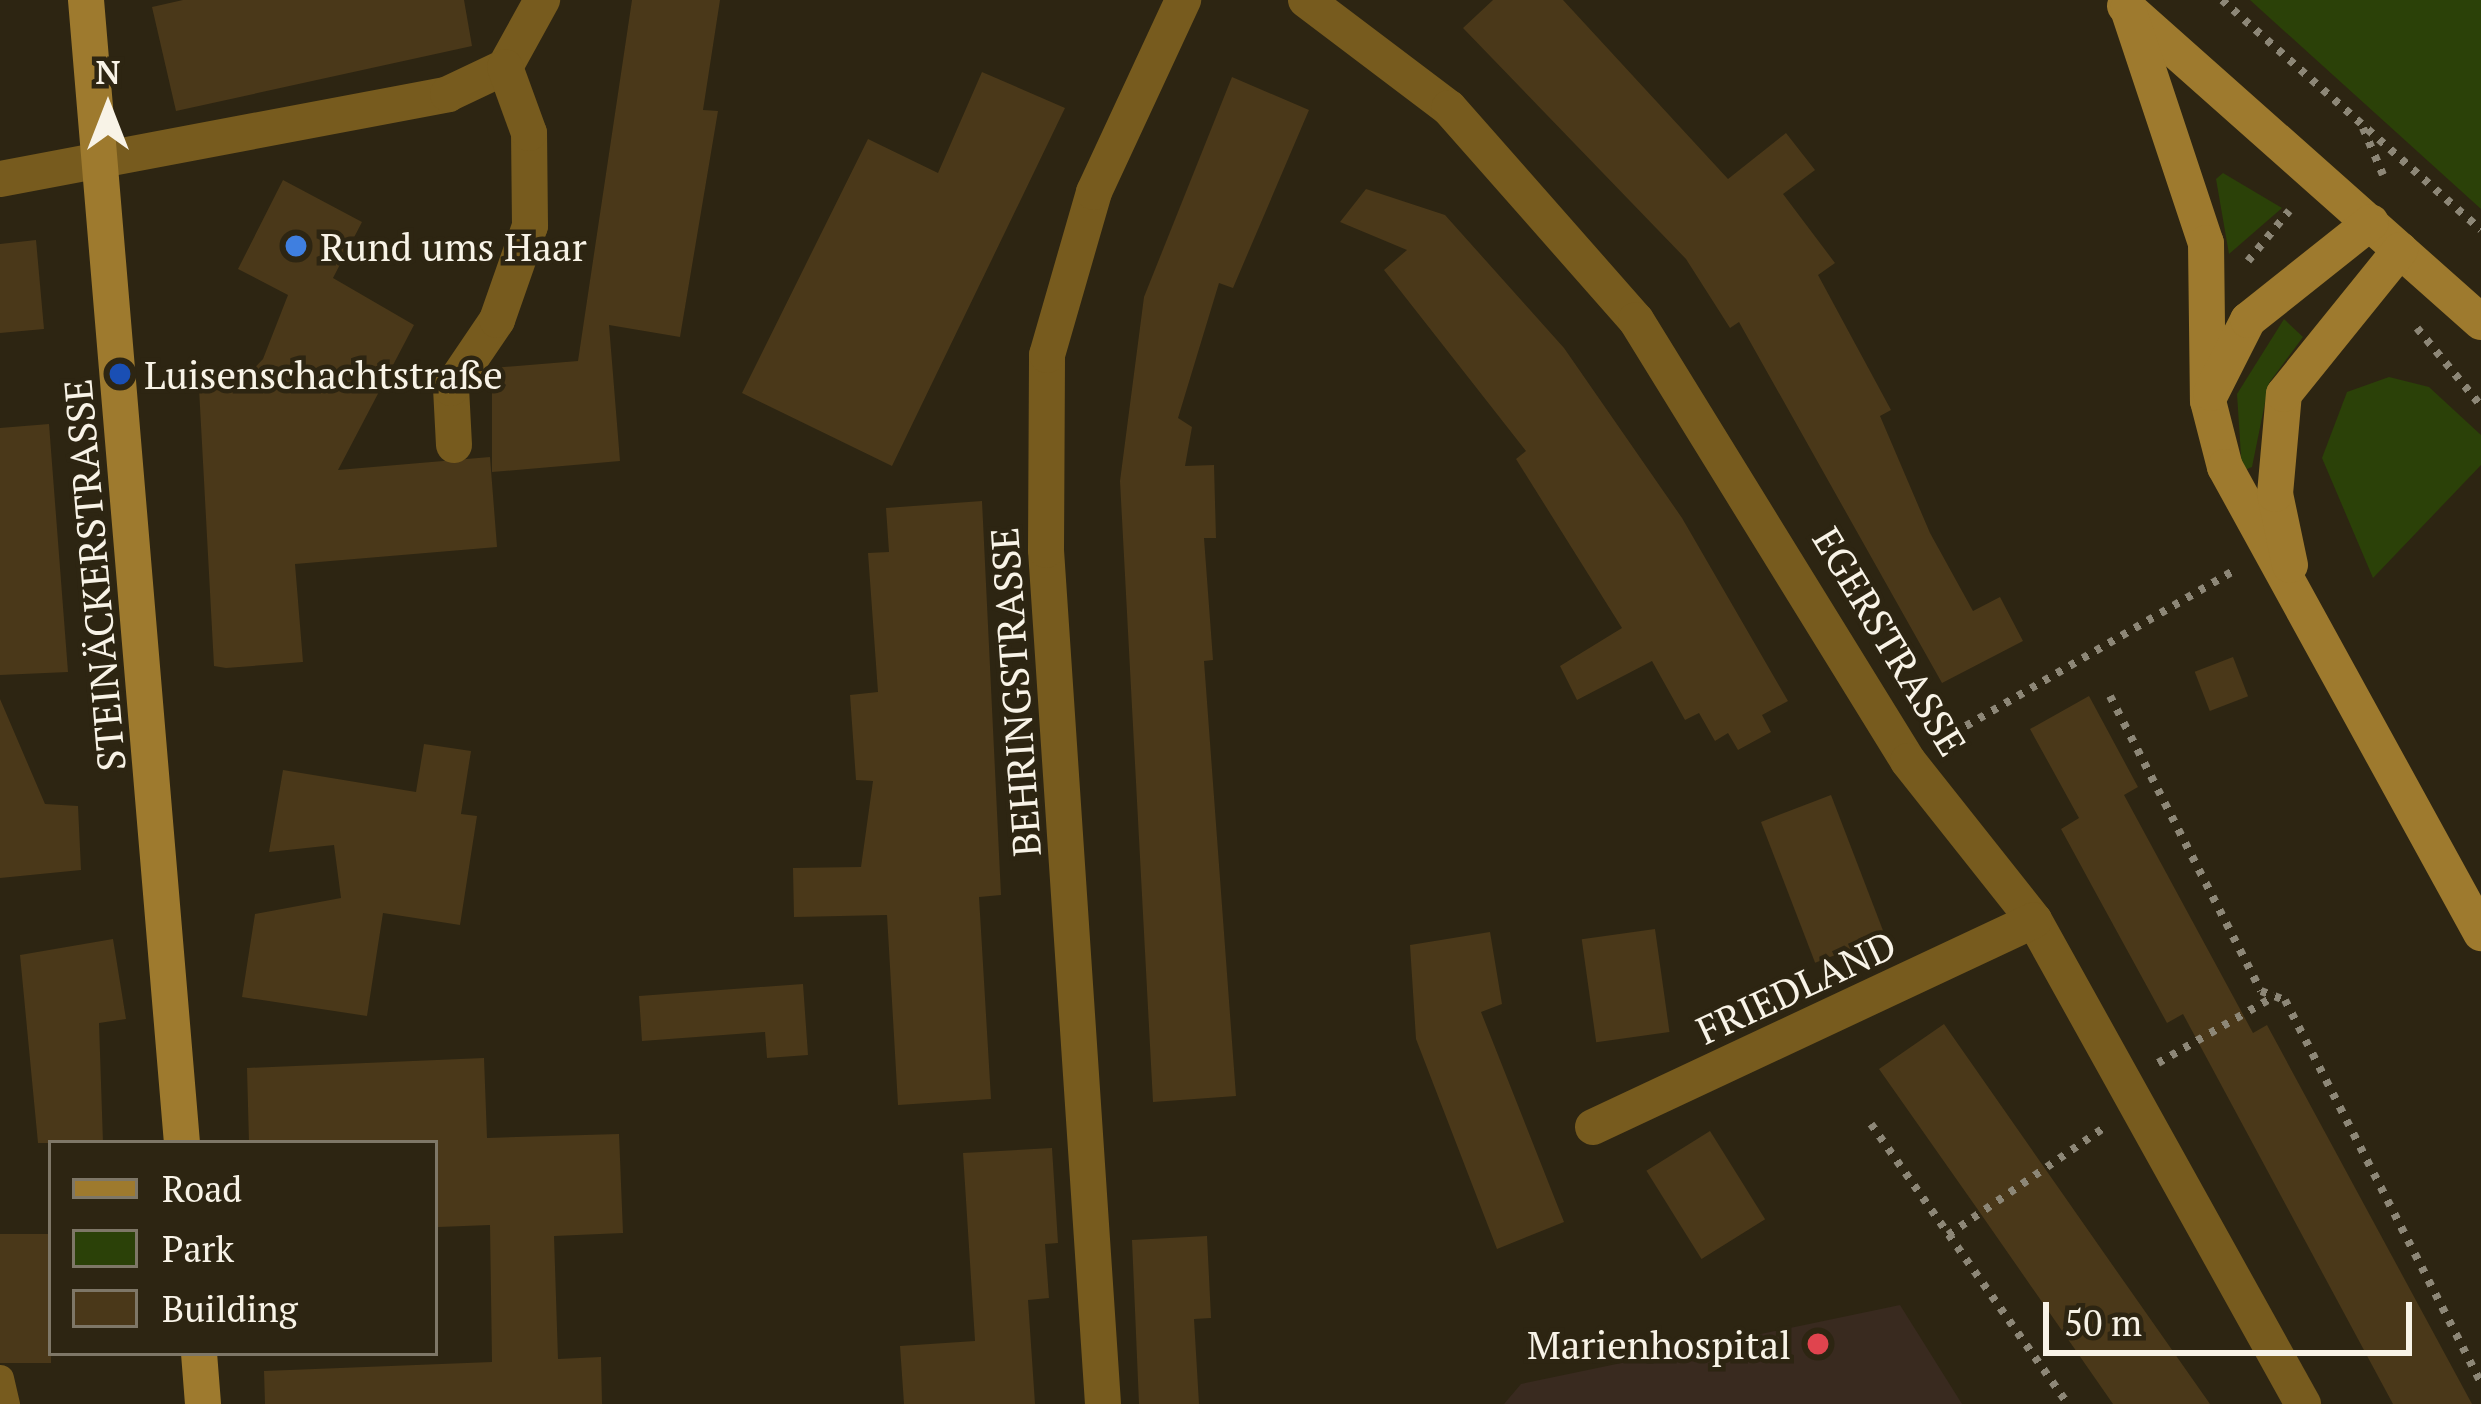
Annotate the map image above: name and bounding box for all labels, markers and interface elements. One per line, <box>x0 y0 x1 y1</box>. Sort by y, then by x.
north arrow <box>48 48 168 168</box>
text: N <box>95 50 121 93</box>
place label: Rund ums Haar <box>320 223 587 269</box>
marker: Rund ums Haar <box>283 233 309 259</box>
place label: Luisenschachtstraße <box>144 351 503 397</box>
marker: Luisenschachtstraße <box>107 361 133 387</box>
street label: STEINÄCKERSTRASSE <box>54 377 134 773</box>
street label: EGERSTRASSE <box>1803 518 1977 764</box>
street label: BEHRINGSTRASSE <box>980 526 1050 858</box>
street label: FRIEDLAND <box>1689 921 1903 1053</box>
legend <box>48 1140 438 1356</box>
text: Road <box>162 1165 242 1212</box>
text: Park <box>162 1225 234 1272</box>
scale bar <box>2049 1278 2418 1352</box>
text: Building <box>162 1285 298 1332</box>
text: 50 m <box>2064 1299 2142 1346</box>
place label: Marienhospital <box>1527 1321 1791 1367</box>
marker: Marienhospital <box>1802 1328 1834 1360</box>

